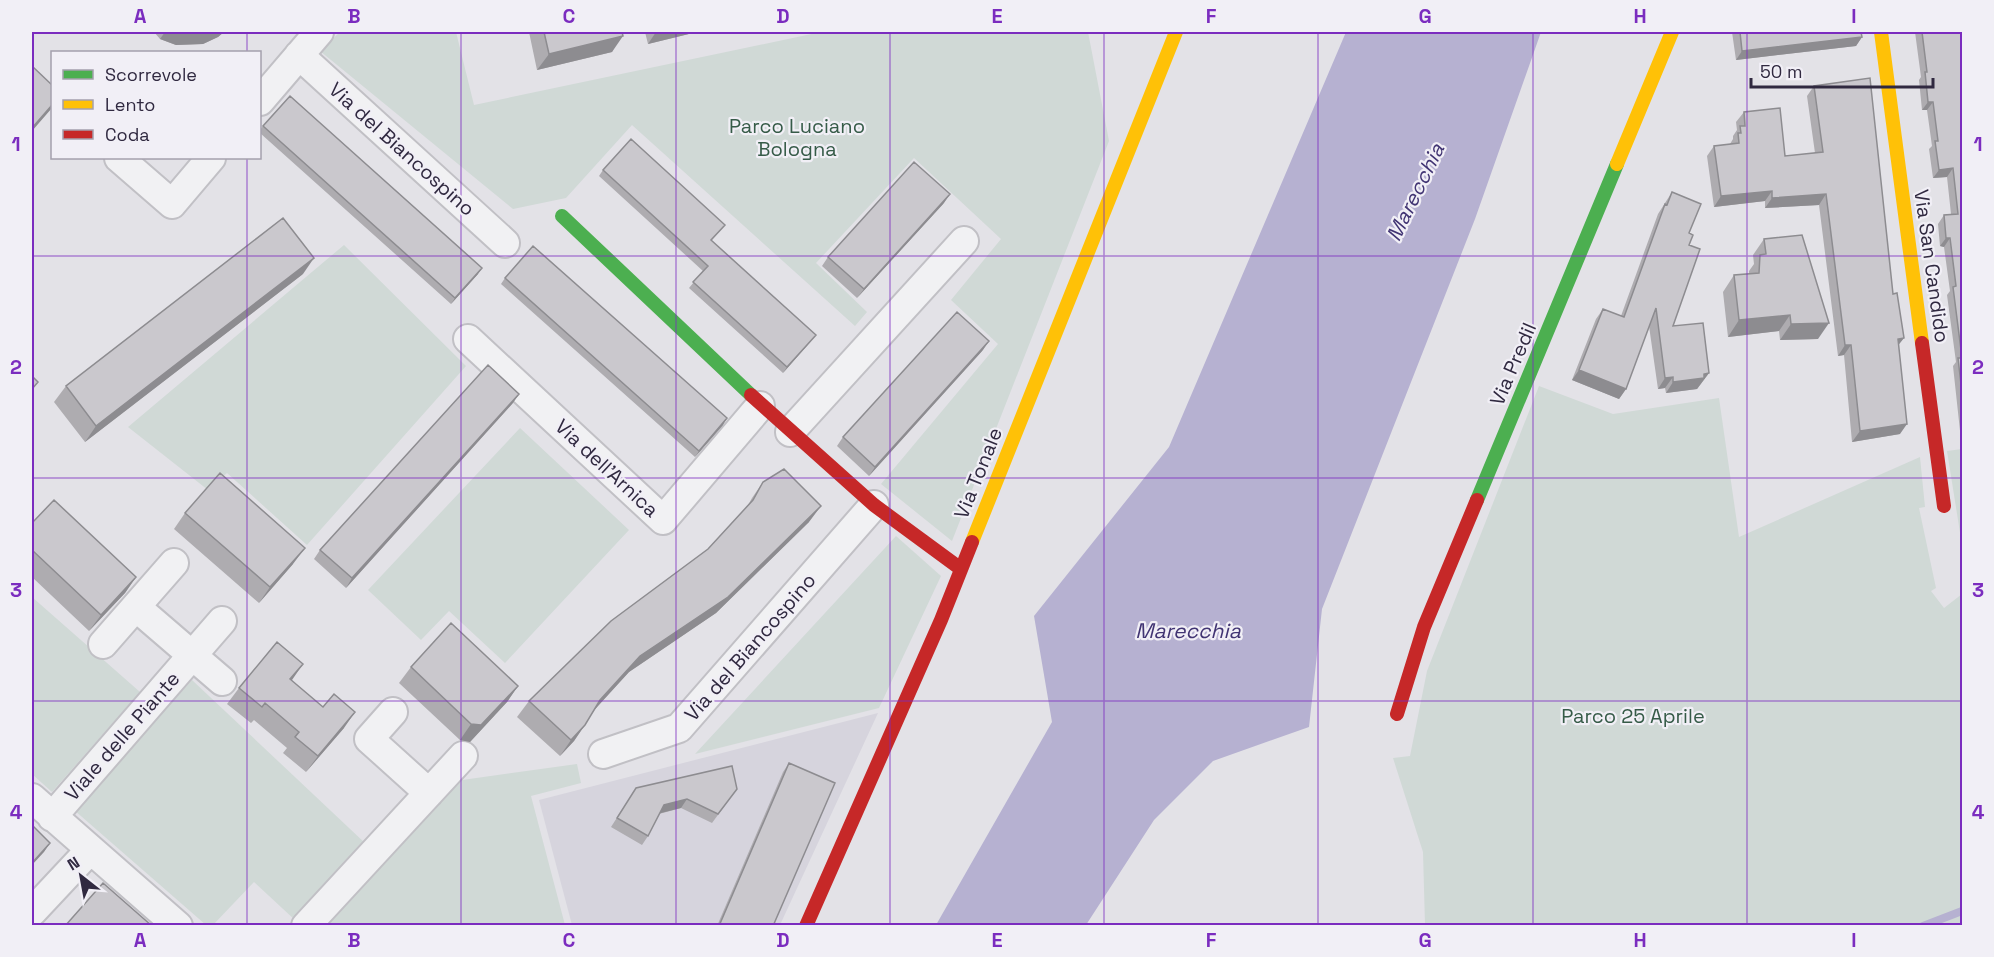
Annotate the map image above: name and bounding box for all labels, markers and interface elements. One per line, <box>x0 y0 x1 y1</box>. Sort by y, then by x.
text: A <box>134 3 147 29</box>
text: B <box>347 3 361 29</box>
text: C <box>563 3 576 29</box>
text: D <box>776 3 790 29</box>
text: E <box>991 3 1003 29</box>
text: F <box>1206 3 1217 29</box>
text: G <box>1418 3 1432 29</box>
text: H <box>1633 3 1647 29</box>
text: I <box>1851 3 1857 29</box>
legend <box>51 51 261 159</box>
scale bar <box>1751 51 1932 89</box>
text: 50 m <box>1760 60 1802 83</box>
text: Scorrevole <box>105 63 197 86</box>
street label: Via del Biancospino <box>324 76 480 222</box>
text: Lento <box>105 93 155 116</box>
park label: Parco Luciano Bologna <box>729 113 865 162</box>
text: Coda <box>105 123 150 146</box>
text: 1 <box>11 131 21 157</box>
text: 1 <box>1973 131 1983 157</box>
water label: Marecchia <box>1380 138 1451 245</box>
street label: Via San Candido <box>1908 188 1956 344</box>
street label: Via Predil <box>1484 319 1542 409</box>
text: 2 <box>10 354 22 380</box>
text: 2 <box>1972 354 1984 380</box>
street label: Via dell'Arnica <box>550 413 664 523</box>
street label: Via Tonale <box>948 424 1008 522</box>
street label: Via del Biancospino <box>679 568 821 726</box>
text: 3 <box>10 577 22 603</box>
text: 3 <box>1972 577 1984 603</box>
water label: Marecchia <box>1135 617 1242 644</box>
street label: Viale delle Piante <box>59 666 185 806</box>
park label: Parco 25 Aprile <box>1561 703 1705 729</box>
text: 4 <box>10 799 23 825</box>
text: 4 <box>1972 799 1985 825</box>
north arrow <box>51 846 111 906</box>
text: N <box>64 852 84 875</box>
text: A <box>134 927 147 953</box>
text: B <box>347 927 361 953</box>
text: C <box>563 927 576 953</box>
text: D <box>776 927 790 953</box>
text: E <box>991 927 1003 953</box>
text: F <box>1206 927 1217 953</box>
text: G <box>1418 927 1432 953</box>
text: H <box>1633 927 1647 953</box>
text: I <box>1851 927 1857 953</box>

